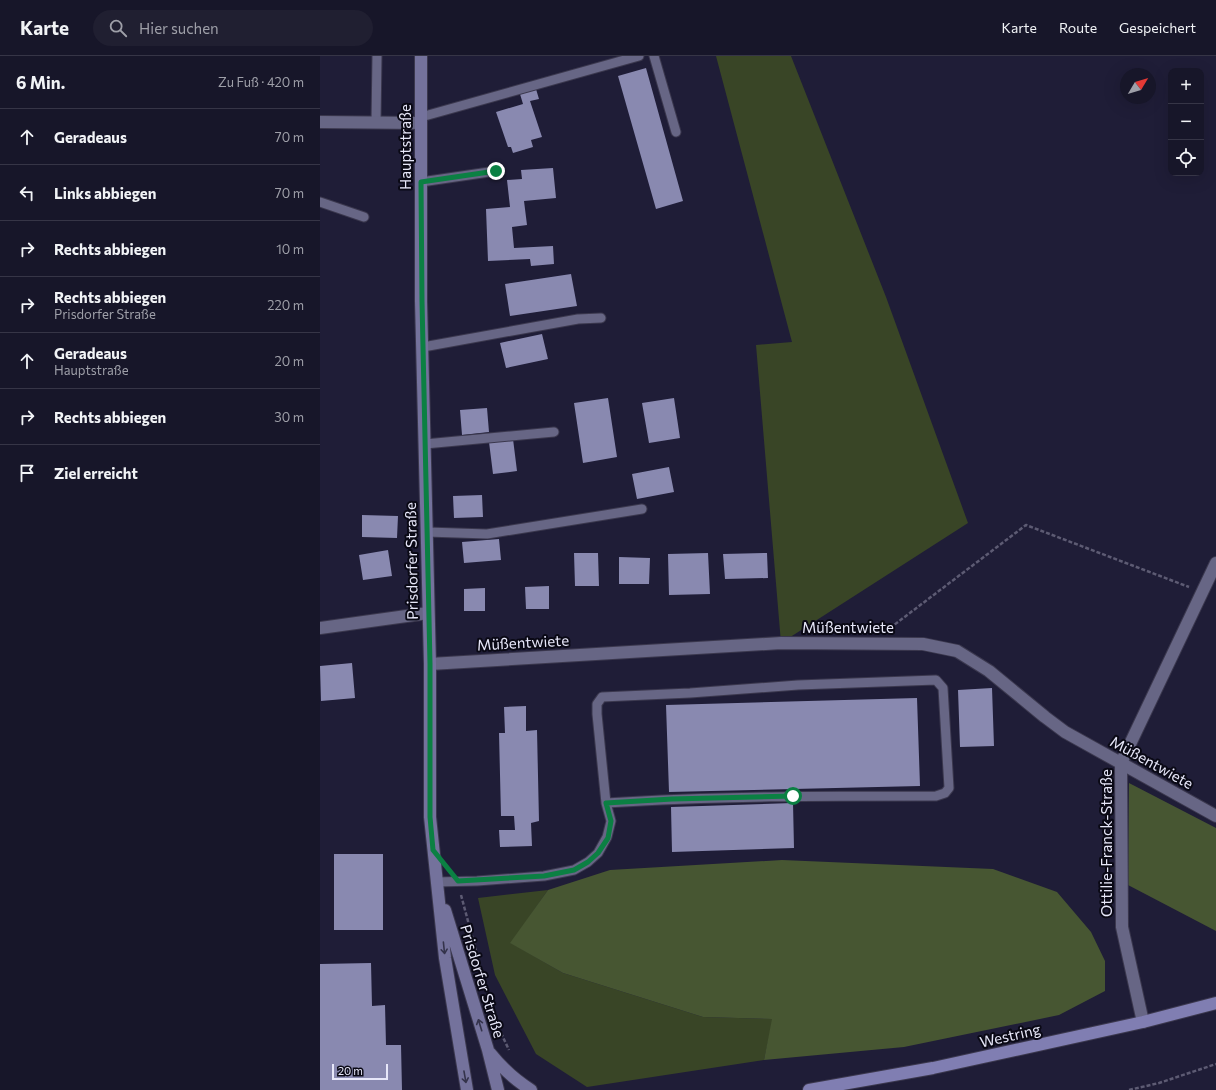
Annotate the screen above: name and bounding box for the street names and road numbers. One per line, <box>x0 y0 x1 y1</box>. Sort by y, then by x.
street label: Hauptstraße <box>396 104 414 190</box>
street label: Prisdorfer Straße <box>401 502 421 620</box>
street label: Müßentwiete <box>802 618 894 636</box>
street label: Müßentwiete <box>477 631 570 653</box>
street label: Müßentwiete <box>1107 732 1197 792</box>
street label: Ottilie-Franck-Straße <box>1097 769 1115 917</box>
street label: Prisdorfer Straße <box>457 922 509 1040</box>
street label: Westring <box>978 1019 1042 1051</box>

